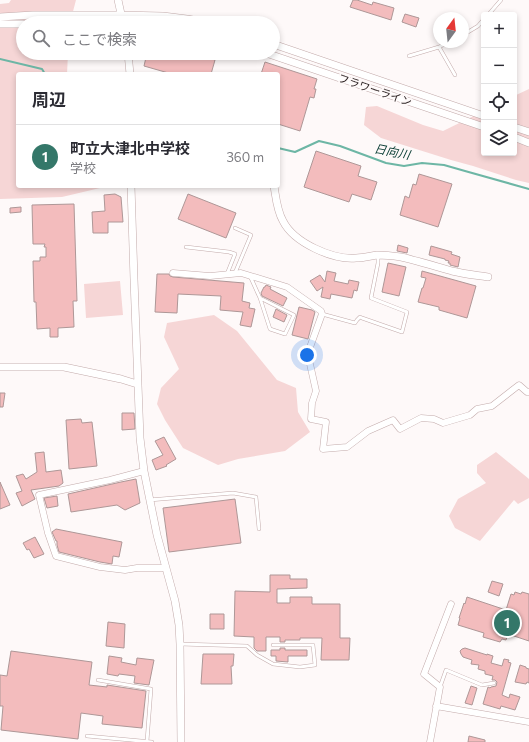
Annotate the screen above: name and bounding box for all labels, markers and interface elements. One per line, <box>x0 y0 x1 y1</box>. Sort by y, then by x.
north arrow <box>433 12 469 48</box>
map controls <box>481 12 517 156</box>
button: + <box>481 12 517 48</box>
search box <box>16 16 280 60</box>
icon: search <box>30 27 52 49</box>
text: ここで検索 <box>62 30 137 48</box>
button: − <box>481 48 517 84</box>
street label: フラワーライン <box>337 71 414 108</box>
button: locate <box>481 84 517 120</box>
text: 周辺 <box>32 89 66 110</box>
button: layers <box>481 120 517 156</box>
text: 町立大津北中学校 <box>70 139 190 157</box>
water label: 日向川 <box>373 141 413 162</box>
text: 1 <box>42 149 48 165</box>
text: 360 m <box>226 149 264 165</box>
text: 学校 <box>70 160 96 176</box>
your location <box>297 345 317 365</box>
pin: 1 <box>494 608 520 638</box>

